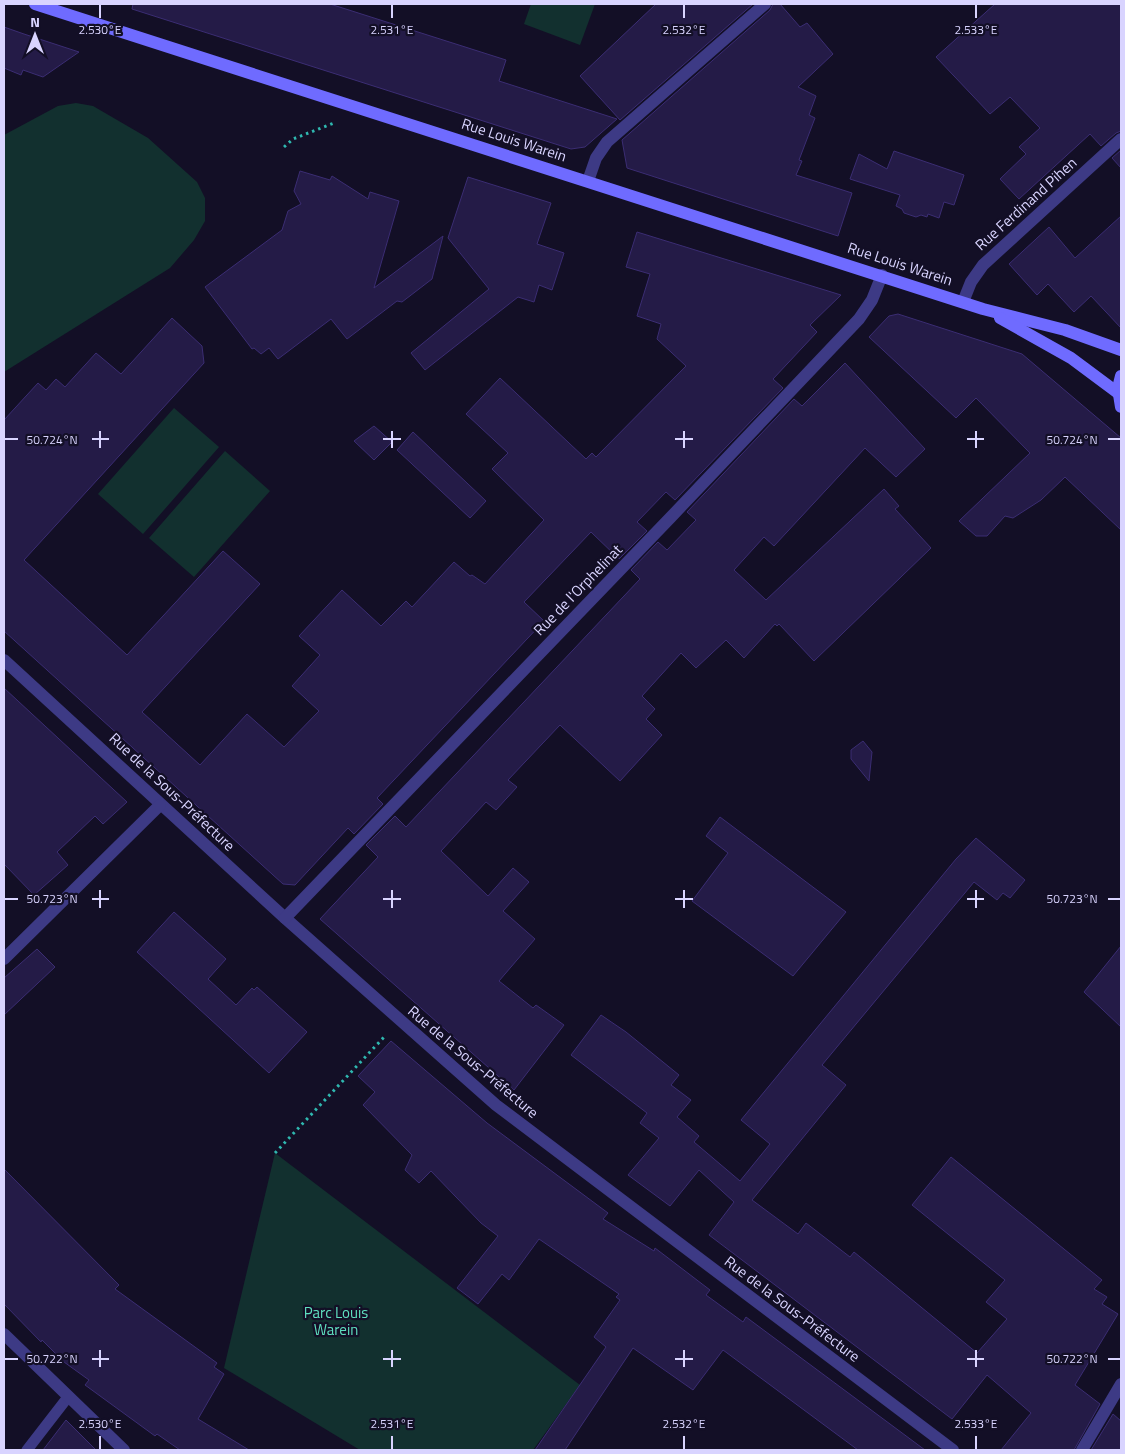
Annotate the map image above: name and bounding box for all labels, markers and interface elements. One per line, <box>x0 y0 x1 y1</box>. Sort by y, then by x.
north arrow <box>10 10 60 60</box>
text: N <box>30 11 40 32</box>
text: 2.530°E <box>79 20 122 39</box>
text: 2.531°E <box>371 20 414 39</box>
text: 2.532°E <box>663 20 706 39</box>
text: 2.533°E <box>955 20 998 39</box>
street label: Rue Louis Warein <box>459 112 570 167</box>
street label: Rue Ferdinand Pihen <box>970 152 1082 256</box>
street label: Rue Louis Warein <box>845 236 956 291</box>
text: 50.724°N <box>26 430 78 449</box>
text: 50.724°N <box>1046 430 1098 449</box>
street label: Rue de l'Orphelinat <box>528 538 628 641</box>
street label: Rue de la Sous-Préfecture <box>104 727 240 856</box>
text: 50.723°N <box>26 889 78 908</box>
text: 50.723°N <box>1046 889 1098 908</box>
street label: Rue de la Sous-Préfecture <box>403 1000 544 1123</box>
street label: Rue de la Sous-Préfecture <box>720 1250 865 1367</box>
park label: Parc Louis Warein <box>304 1301 368 1341</box>
text: 50.722°N <box>26 1349 78 1368</box>
text: 50.722°N <box>1046 1349 1098 1368</box>
text: 2.530°E <box>79 1414 122 1433</box>
text: 2.531°E <box>371 1414 414 1433</box>
text: 2.532°E <box>663 1414 706 1433</box>
text: 2.533°E <box>955 1414 998 1433</box>

